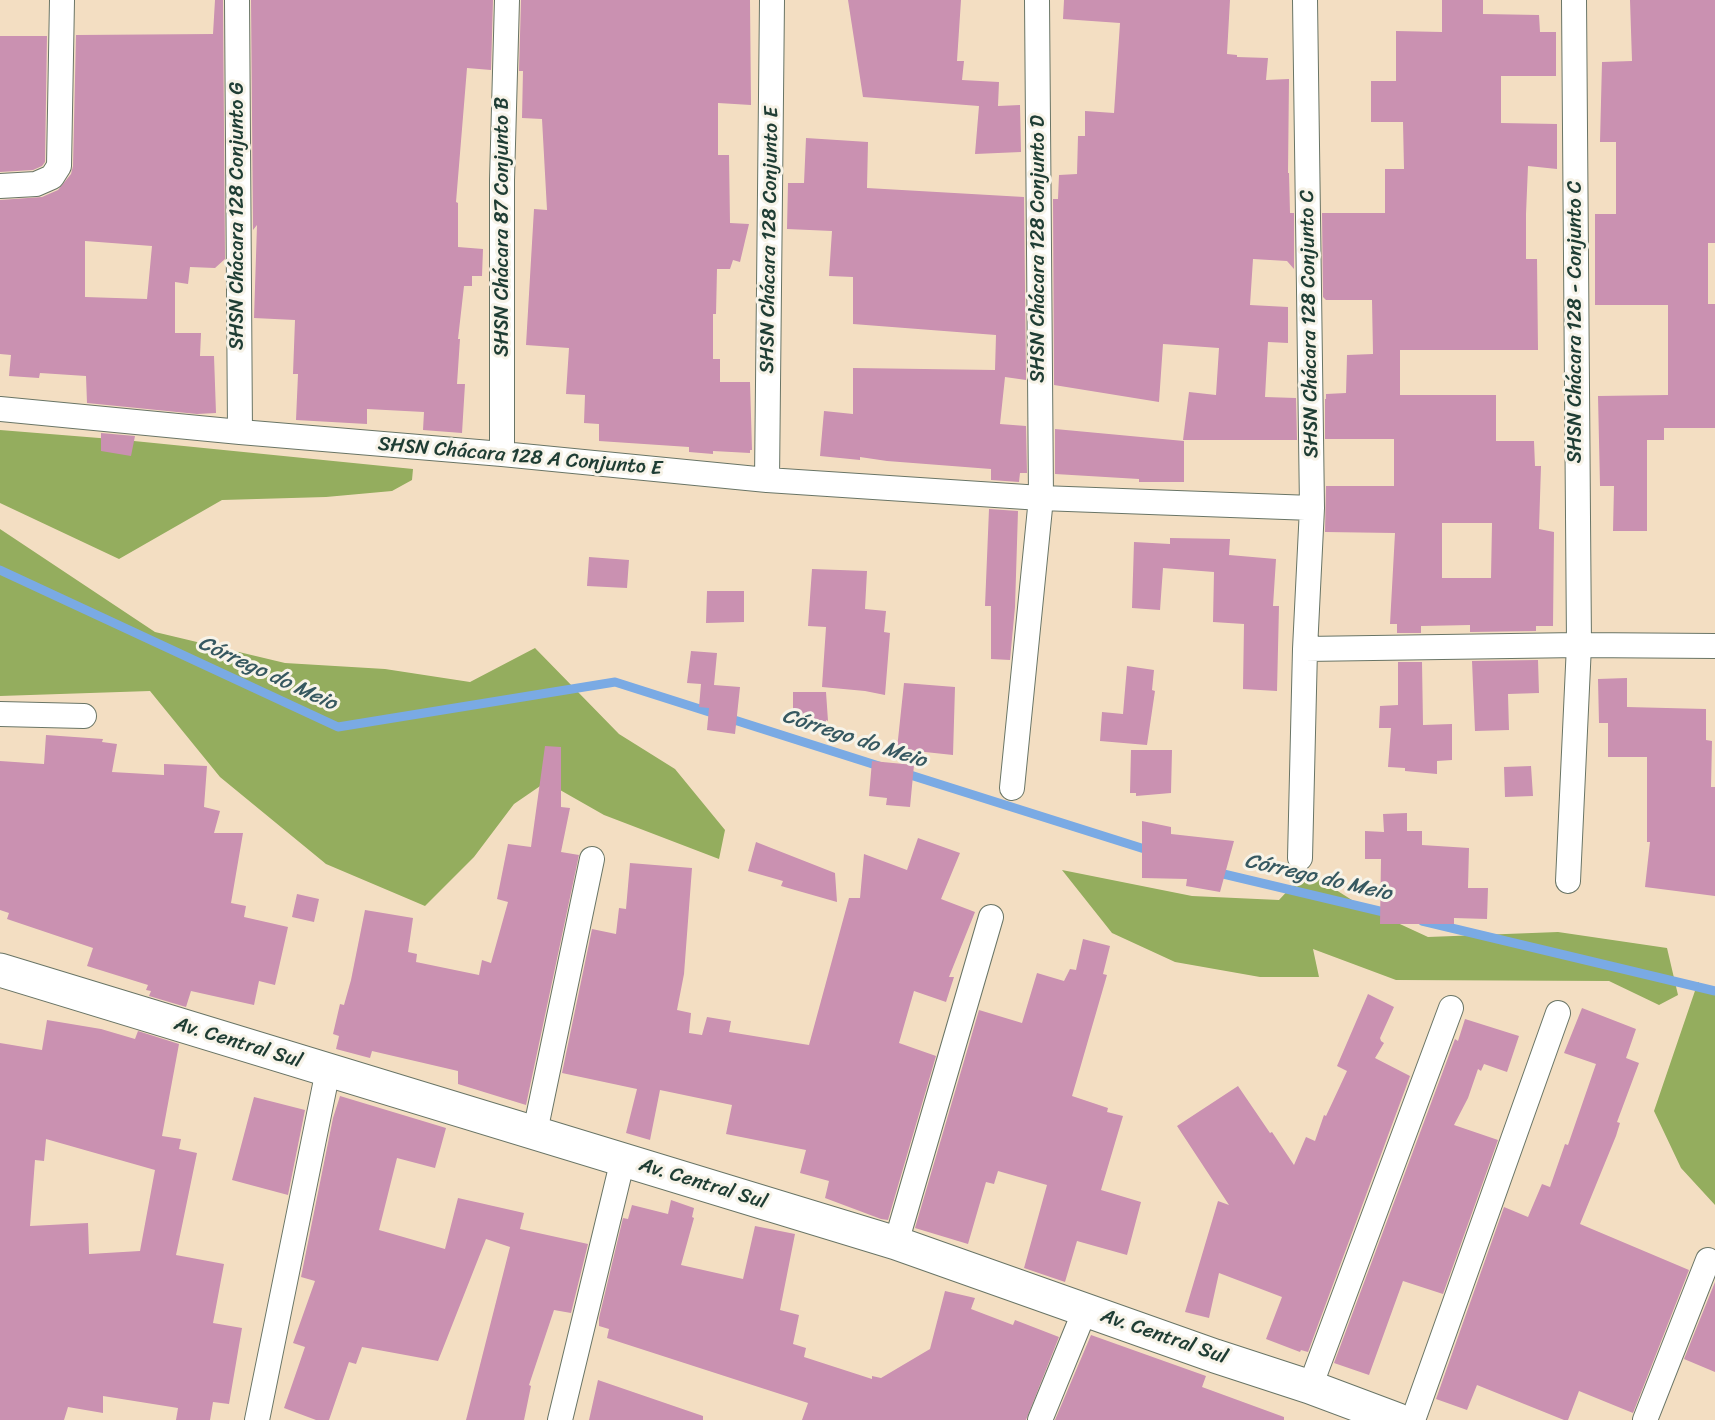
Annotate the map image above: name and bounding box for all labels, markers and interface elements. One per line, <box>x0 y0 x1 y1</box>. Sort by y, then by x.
street label: SHSN Chácara 128 Conjunto G <box>226 82 250 350</box>
street label: SHSN Chácara 87 Conjunto B <box>491 97 515 357</box>
street label: SHSN Chácara 128 Conjunto E <box>756 106 784 374</box>
street label: SHSN Chácara 128 Conjunto D <box>1027 115 1051 383</box>
street label: SHSN Chácara 128 - Conjunto C <box>1564 181 1588 463</box>
street label: SHSN Chácara 128 Conjunto C <box>1296 190 1324 458</box>
street label: SHSN Chácara 128 A Conjunto E <box>377 433 663 481</box>
water label: Córrego do Meio <box>194 631 340 717</box>
water label: Córrego do Meio <box>779 704 929 774</box>
water label: Córrego do Meio <box>1242 849 1394 907</box>
street label: Av. Central Sul <box>171 1012 305 1074</box>
street label: Av. Central Sul <box>636 1153 770 1215</box>
street label: Av. Central Sul <box>1097 1304 1231 1370</box>

